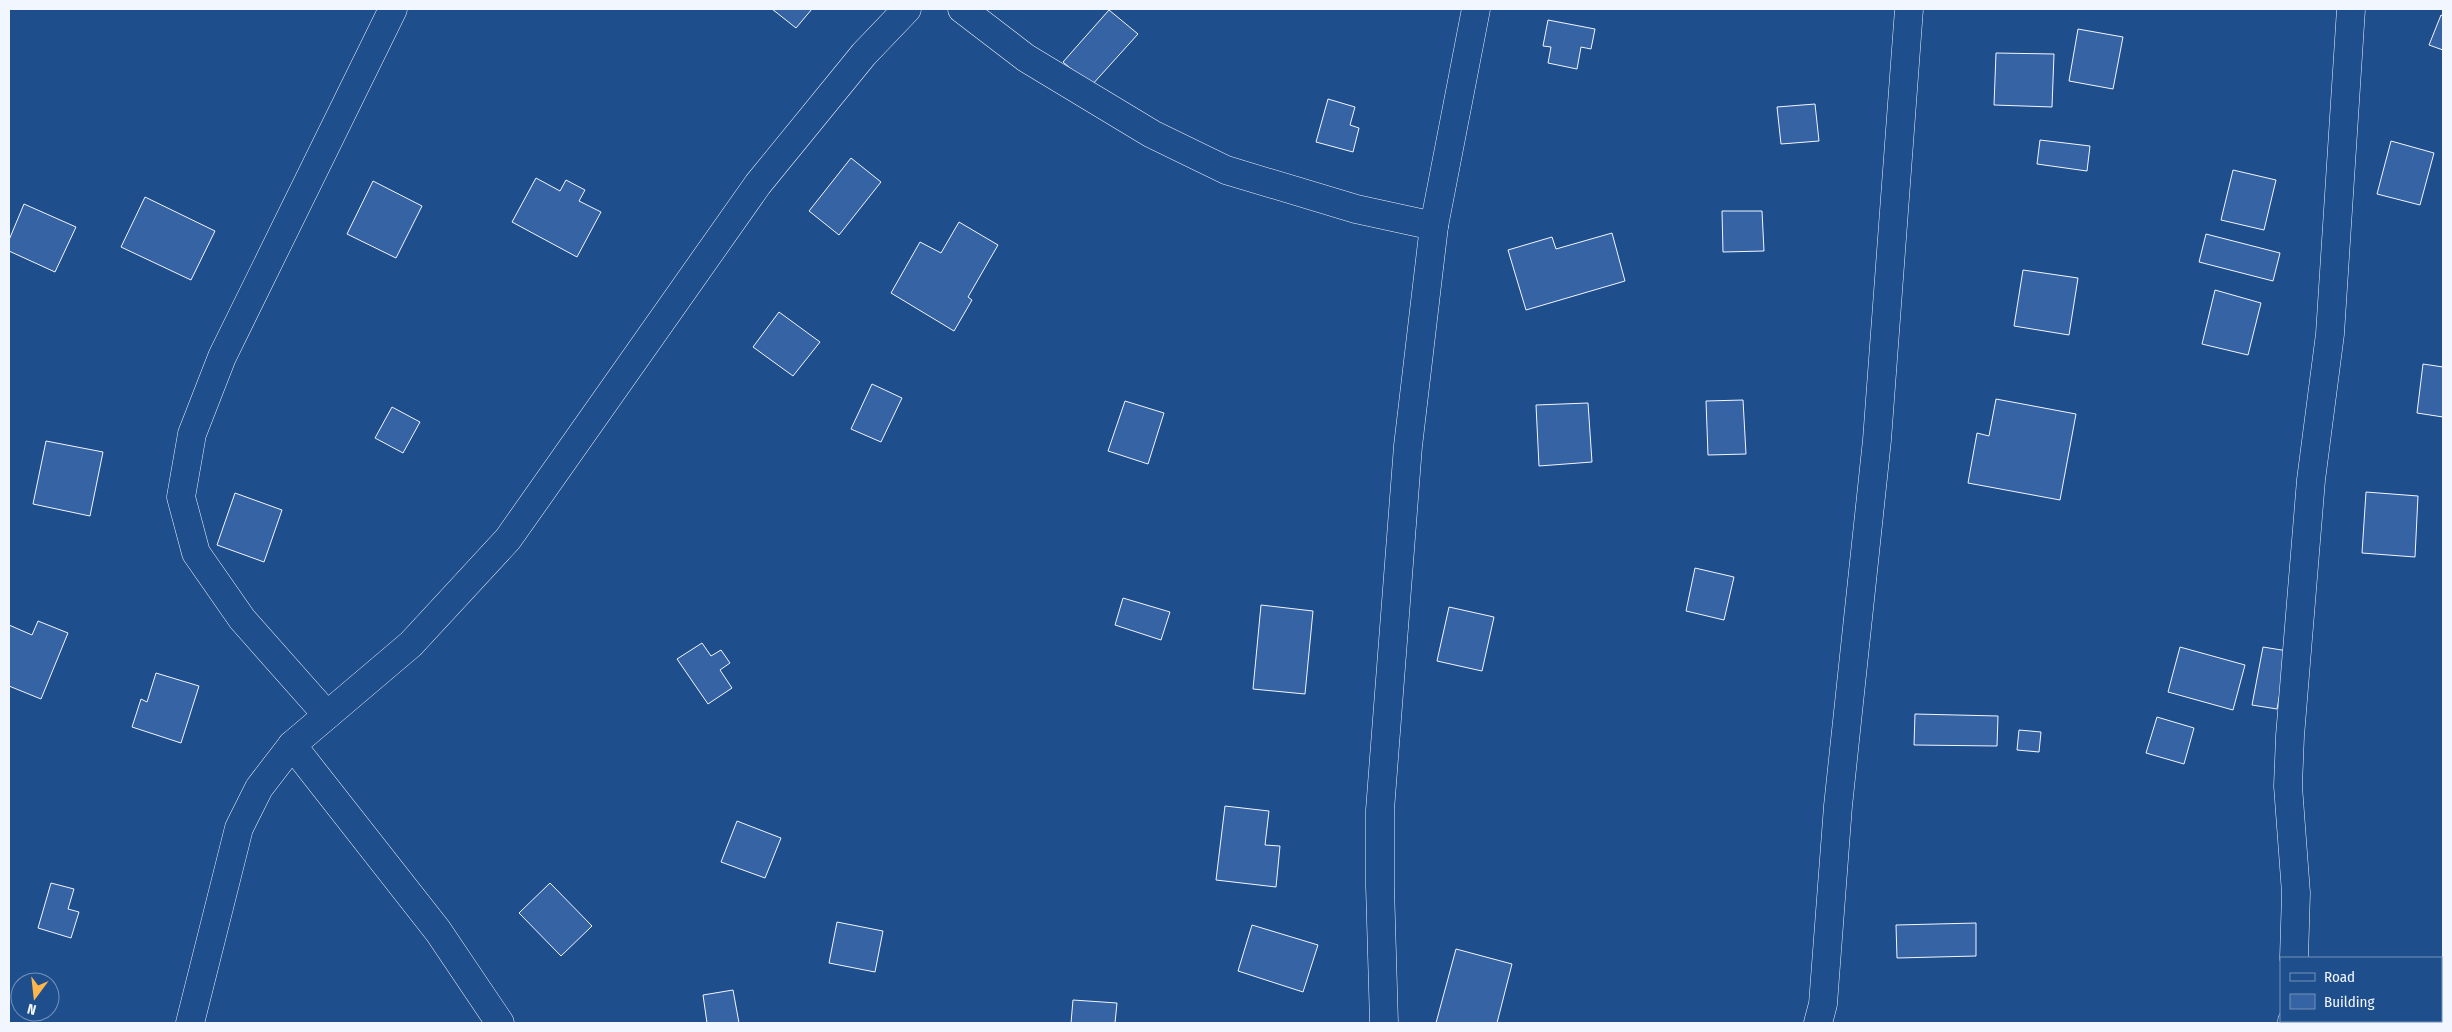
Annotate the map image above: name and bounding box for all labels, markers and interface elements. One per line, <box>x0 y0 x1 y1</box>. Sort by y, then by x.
legend <box>2280 957 2442 1022</box>
text: Road <box>2324 968 2355 986</box>
north arrow <box>10 972 60 1022</box>
text: Building <box>2324 993 2375 1011</box>
text: N <box>26 1000 38 1018</box>

